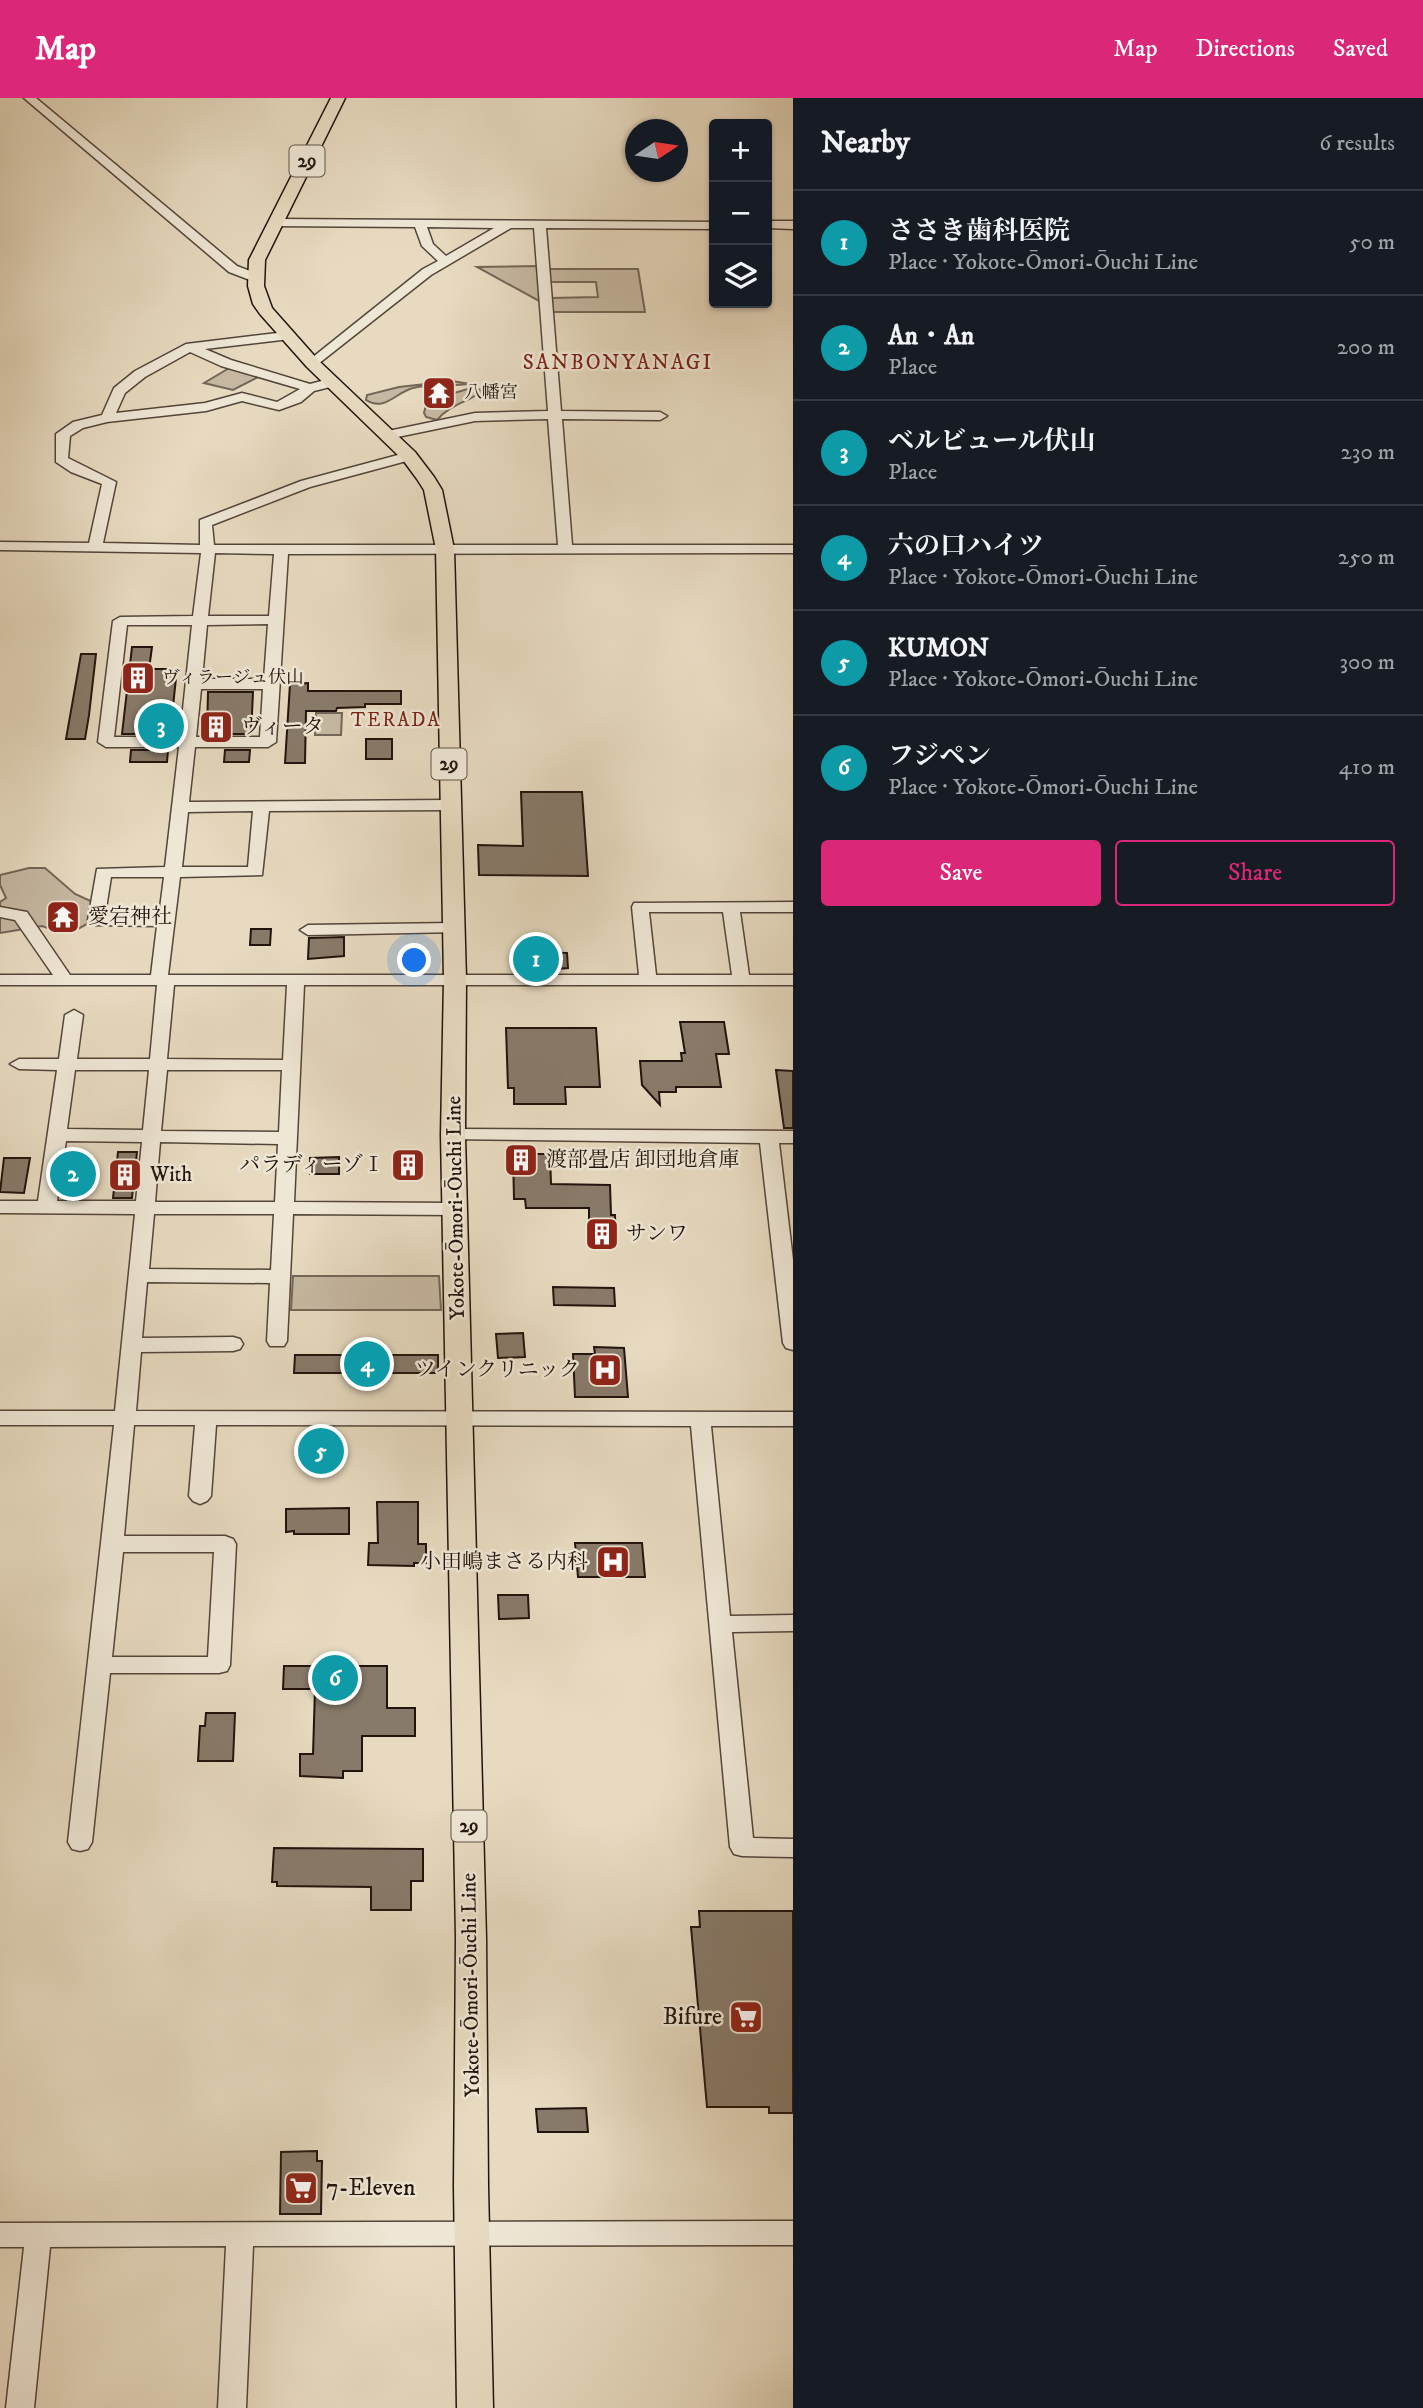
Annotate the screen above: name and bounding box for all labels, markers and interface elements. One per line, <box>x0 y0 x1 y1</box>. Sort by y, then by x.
text: Map <box>35 29 96 70</box>
text: Map <box>1113 34 1158 64</box>
text: Directions <box>1196 34 1295 64</box>
text: Saved <box>1333 34 1388 64</box>
north arrow <box>625 119 688 182</box>
map controls <box>709 119 772 308</box>
button: + <box>709 119 772 182</box>
text: Nearby <box>821 125 910 162</box>
text: 6 results <box>1319 129 1395 158</box>
road number: 29 <box>290 146 324 176</box>
button: − <box>709 182 772 245</box>
text: ささき歯科医院 <box>888 215 1070 248</box>
text: 1 <box>840 228 848 257</box>
text: 50 m <box>1349 228 1395 257</box>
button: layers <box>709 245 772 308</box>
text: Place · Yokote-Ōmori-Ōuchi Line <box>888 248 1198 277</box>
text: An・An <box>888 320 974 353</box>
text: 2 <box>838 333 850 362</box>
text: 200 m <box>1337 333 1395 362</box>
district label: SANBONYANAGI <box>523 350 713 376</box>
text: Place <box>888 353 937 382</box>
temple icon: 八幡宮 <box>420 374 458 412</box>
place label: 八幡宮 <box>464 382 518 404</box>
text: ベルビュール伏山 <box>888 425 1095 458</box>
text: 3 <box>840 438 848 467</box>
text: 230 m <box>1341 438 1395 467</box>
text: Place <box>888 458 937 487</box>
text: 六の口ハイツ <box>888 530 1044 563</box>
text: 4 <box>837 543 851 572</box>
text: 250 m <box>1338 543 1395 572</box>
text: Place · Yokote-Ōmori-Ōuchi Line <box>888 563 1198 592</box>
text: KUMON <box>888 632 989 665</box>
text: 5 <box>838 648 850 677</box>
text: 300 m <box>1339 648 1395 677</box>
building icon: ヴィラージュ伏山 <box>119 659 157 697</box>
text: Place · Yokote-Ōmori-Ōuchi Line <box>888 665 1198 694</box>
place label: ヴィラージュ伏山 <box>162 667 304 689</box>
pin: 3 <box>138 700 184 752</box>
building icon: ヴィータ <box>197 708 235 746</box>
district label: TERADA <box>351 709 441 732</box>
place label: ヴィータ <box>241 714 324 740</box>
text: フジペン <box>888 740 991 773</box>
road number: 29 <box>432 748 466 779</box>
text: 6 <box>838 753 850 782</box>
text: 410 m <box>1339 753 1395 782</box>
text: Place · Yokote-Ōmori-Ōuchi Line <box>888 773 1198 802</box>
button: Save <box>821 840 1101 906</box>
button: Share <box>1115 840 1395 906</box>
temple icon: 愛宕神社 <box>44 898 82 936</box>
place label: 愛宕神社 <box>88 904 172 930</box>
pin: 1 <box>513 933 559 985</box>
your location <box>397 943 431 977</box>
street label: Yokote-Ōmori-Ōuchi Line <box>440 1095 471 1320</box>
building icon: 渡部畳店 卸団地倉庫 <box>502 1141 540 1179</box>
building icon: パラディーゾⅠ <box>389 1146 427 1184</box>
place label: 渡部畳店 卸団地倉庫 <box>546 1147 740 1173</box>
pin: 2 <box>50 1148 96 1200</box>
place label: パラディーゾⅠ <box>240 1152 384 1178</box>
building icon: With <box>106 1156 144 1194</box>
place label: With <box>149 1162 192 1188</box>
building icon: サンワ <box>583 1215 621 1253</box>
place label: サンワ <box>626 1221 688 1247</box>
pin: 4 <box>344 1338 390 1390</box>
hospital icon: ツインクリニック <box>586 1351 624 1389</box>
place label: ツインクリニック <box>415 1357 580 1383</box>
pin: 5 <box>298 1425 344 1477</box>
hospital icon: 小田嶋まさる内科 <box>594 1543 632 1581</box>
place label: 小田嶋まさる内科 <box>420 1549 588 1575</box>
pin: 6 <box>312 1652 358 1704</box>
road number: 29 <box>452 1810 486 1842</box>
street label: Yokote-Ōmori-Ōuchi Line <box>455 1872 486 2097</box>
supermarket icon: Bifure <box>727 1998 765 2036</box>
place label: Bifure <box>663 2002 722 2032</box>
supermarket icon: 7-Eleven <box>282 2169 320 2207</box>
place label: 7-Eleven <box>326 2173 416 2203</box>

